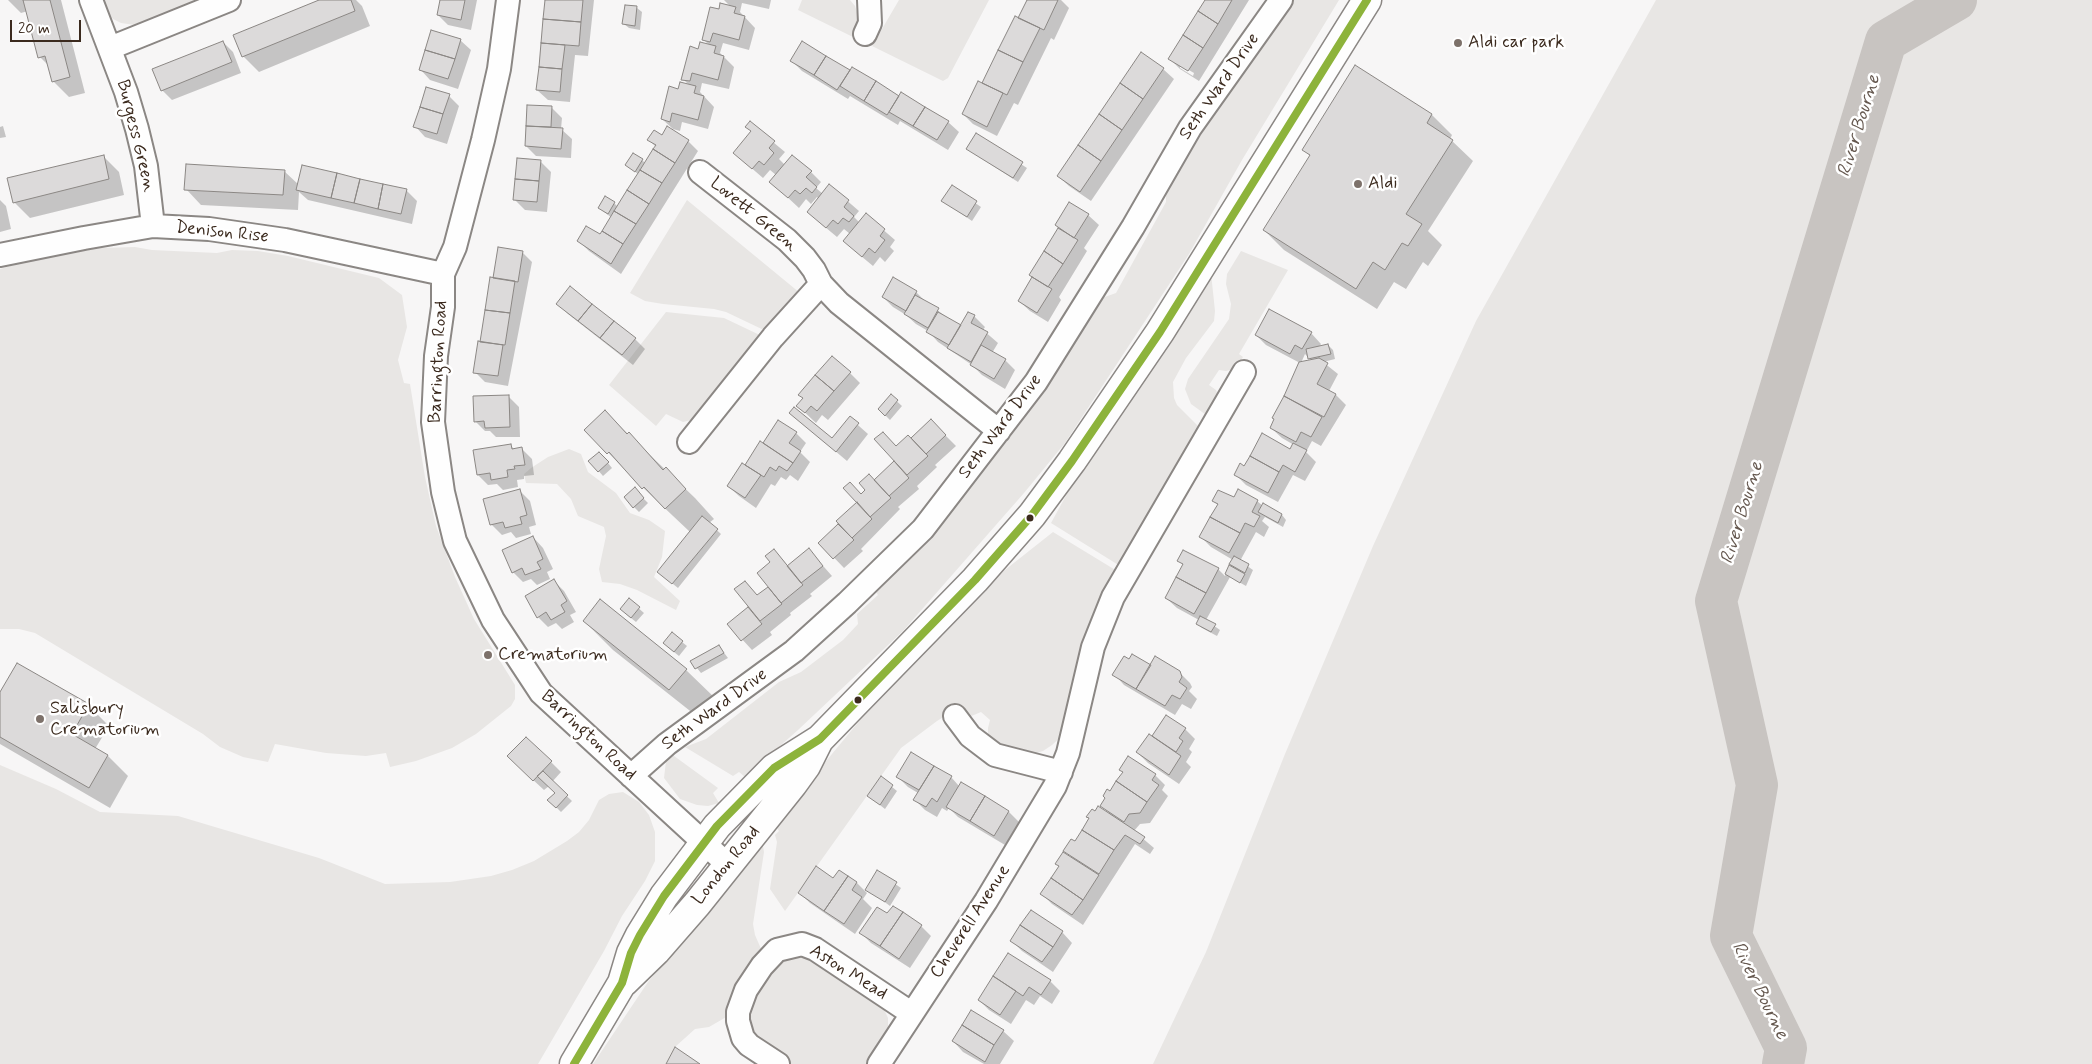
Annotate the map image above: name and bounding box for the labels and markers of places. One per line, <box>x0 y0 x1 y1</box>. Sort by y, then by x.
place label: Aldi car park <box>1468 32 1564 54</box>
marker: Aldi car park <box>1452 37 1464 49</box>
place label: Aldi <box>1368 173 1397 195</box>
marker: Aldi <box>1352 178 1364 190</box>
unlabelled marker <box>1025 513 1035 523</box>
place label: Crematorium <box>498 644 608 666</box>
marker: Crematorium <box>482 649 494 661</box>
unlabelled marker <box>853 695 863 705</box>
place label: Salisbury Crematorium <box>50 698 160 741</box>
marker: Salisbury Crematorium <box>34 713 46 725</box>

